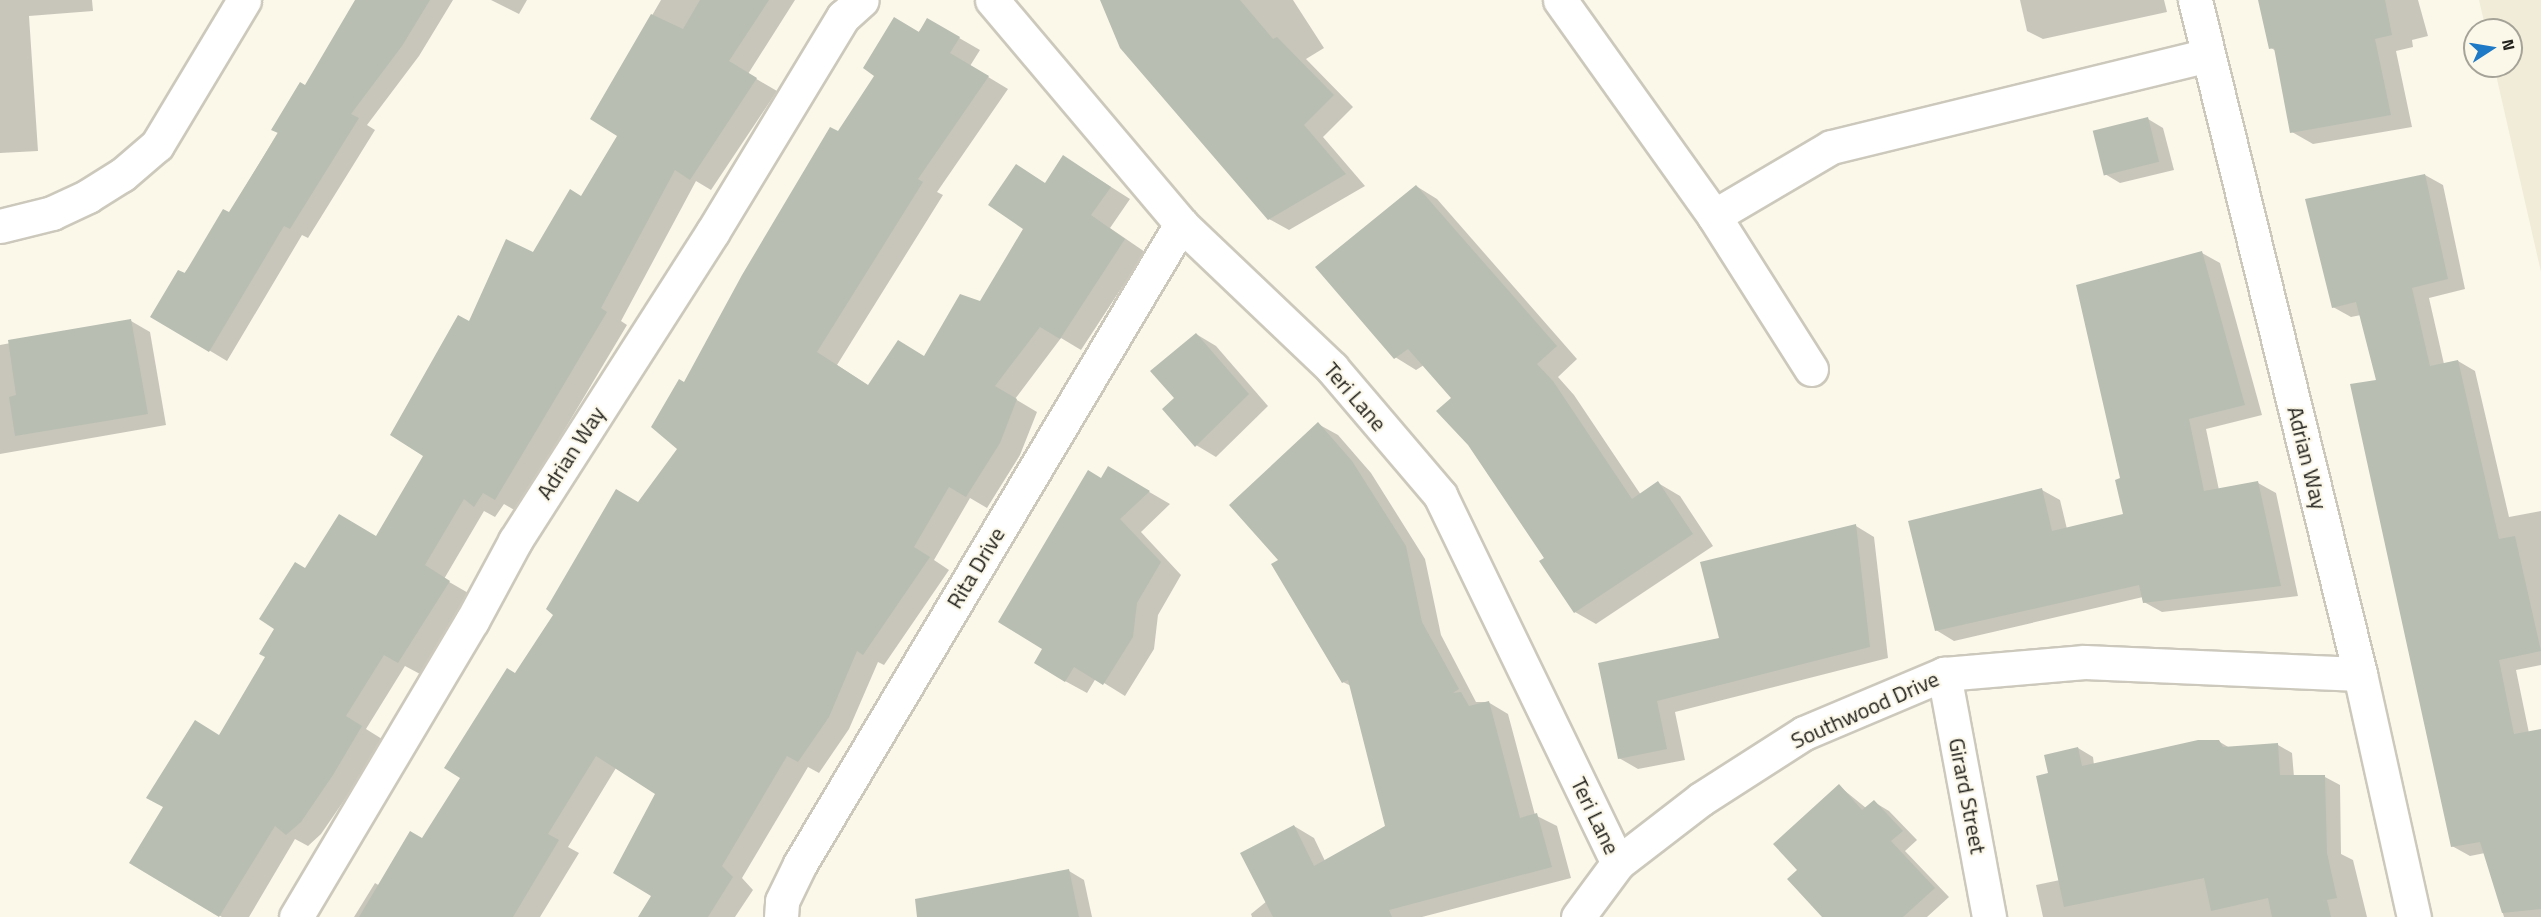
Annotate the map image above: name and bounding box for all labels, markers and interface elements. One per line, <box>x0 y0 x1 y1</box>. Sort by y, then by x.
north arrow <box>2463 18 2523 78</box>
text: N <box>2496 37 2522 53</box>
street label: Teri Lane <box>1318 357 1392 437</box>
street label: Adrian Way <box>531 402 611 504</box>
street label: Adrian Way <box>2281 404 2333 512</box>
street label: Rita Drive <box>941 523 1011 613</box>
street label: Southwood Drive <box>1787 666 1943 754</box>
street label: Girard Street <box>1943 736 1991 856</box>
street label: Teri Lane <box>1565 773 1625 859</box>

